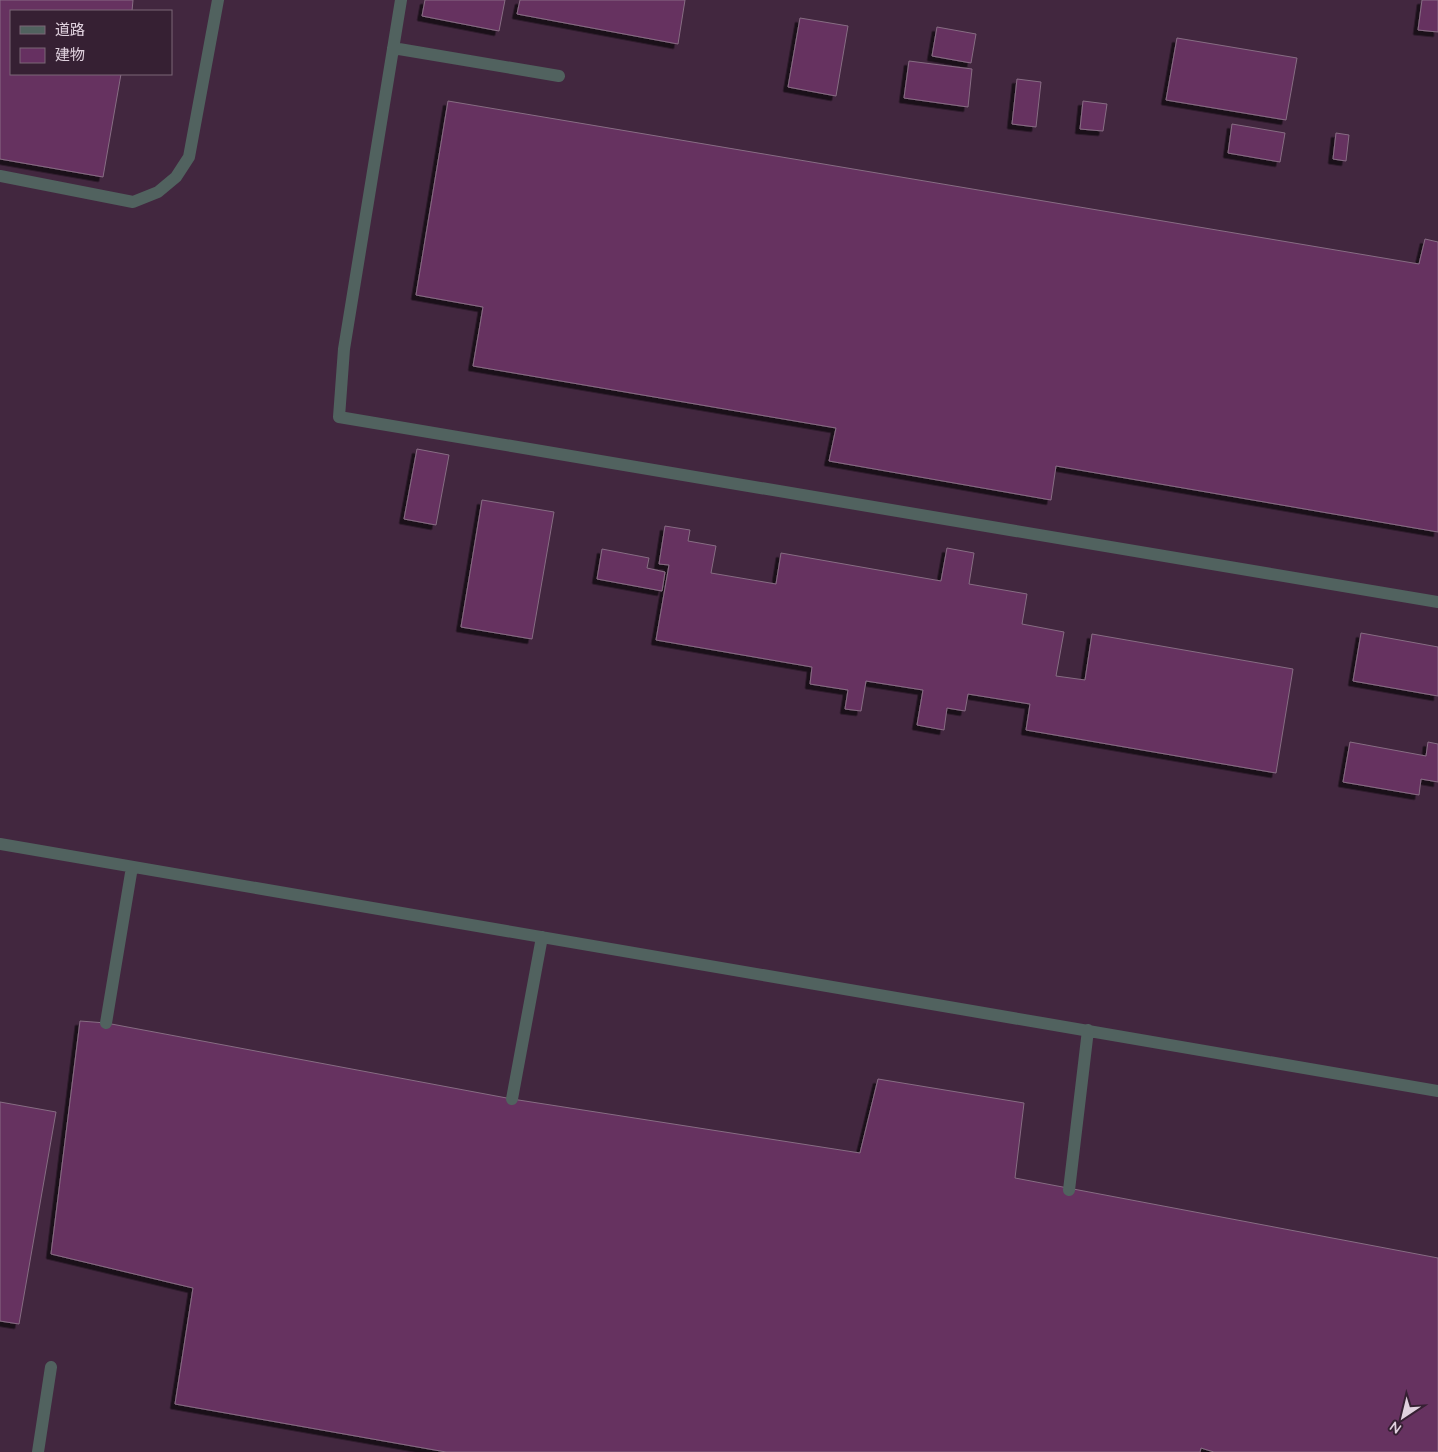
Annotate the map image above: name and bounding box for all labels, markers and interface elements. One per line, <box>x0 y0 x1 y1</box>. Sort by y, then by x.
legend <box>10 10 172 75</box>
text: 道路 <box>55 20 85 39</box>
text: 建物 <box>55 45 85 64</box>
north arrow <box>1378 1392 1428 1442</box>
text: N <box>1386 1417 1405 1438</box>

